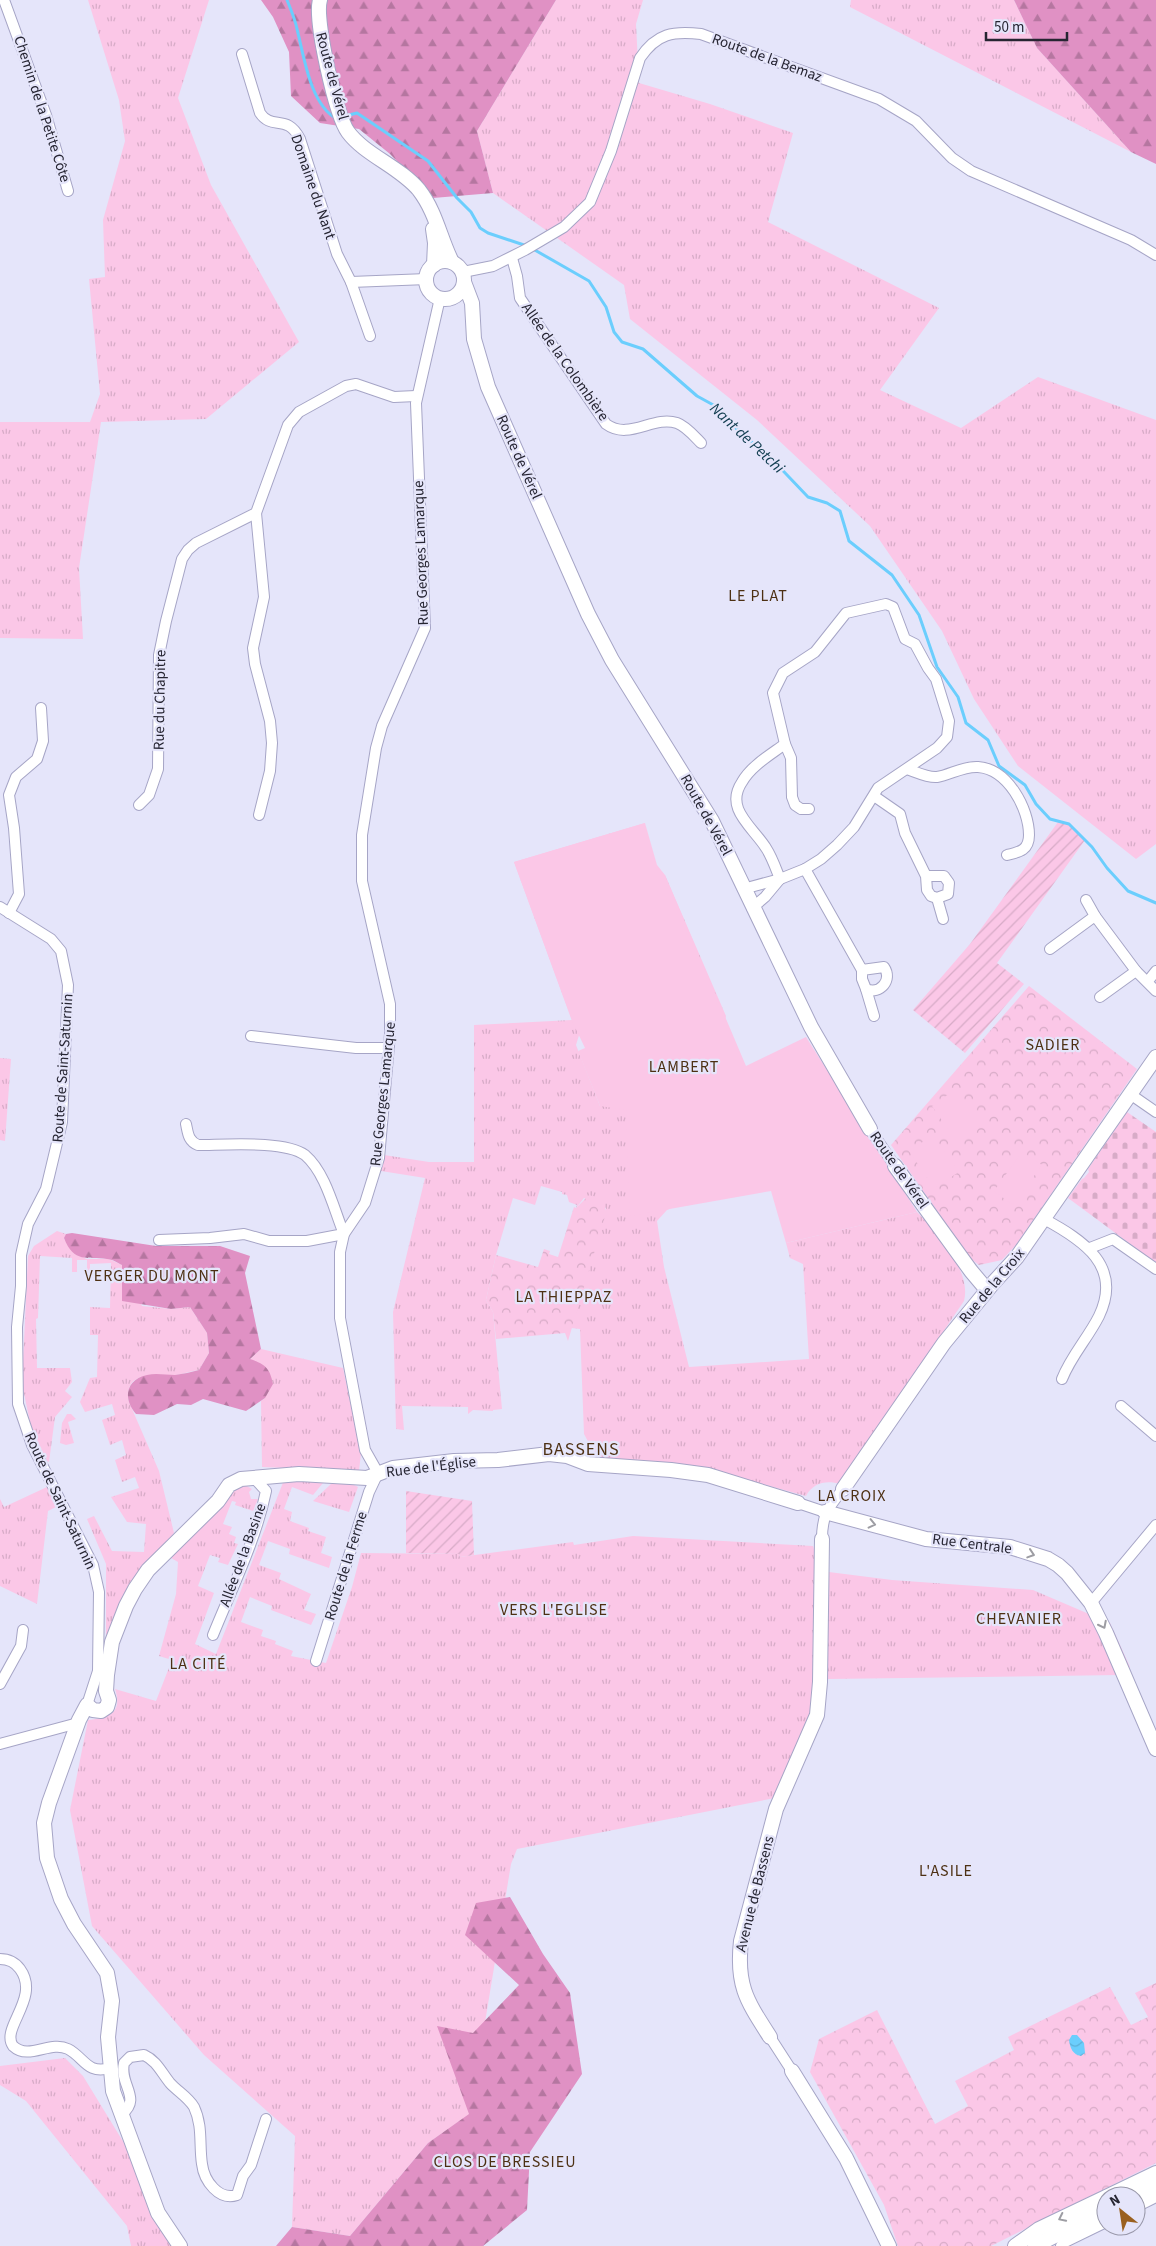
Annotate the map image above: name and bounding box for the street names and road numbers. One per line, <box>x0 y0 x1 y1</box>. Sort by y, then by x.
street label: Route de la Bemaz <box>709 28 825 88</box>
street label: Route de Vérel <box>310 30 354 122</box>
street label: Chemin de la Petite Côte <box>8 33 76 185</box>
street label: Domaine du Nant <box>285 132 341 242</box>
street label: Allée de la Colombière <box>516 299 614 425</box>
street label: Route de Vérel <box>491 412 547 503</box>
street label: Rue Georges Lamarque <box>408 480 434 626</box>
street label: Rue du Chapitre <box>149 650 171 750</box>
street label: Route de Vérel <box>675 771 737 860</box>
street label: Route de Saint-Saturnin <box>47 993 79 1143</box>
street label: Rue Georges Lamarque <box>365 1021 401 1167</box>
street label: Route de Vérel <box>865 1127 934 1213</box>
street label: Rue de la Croix <box>954 1244 1030 1328</box>
street label: Route de Saint-Saturnin <box>19 1429 101 1573</box>
street label: Rue de l'Église <box>385 1451 477 1483</box>
street label: Allée de la Basine <box>215 1500 271 1610</box>
street label: Route de la Ferme <box>319 1509 373 1623</box>
street label: Rue Centrale <box>931 1529 1013 1559</box>
street label: Avenue de Bassens <box>730 1834 780 1954</box>

